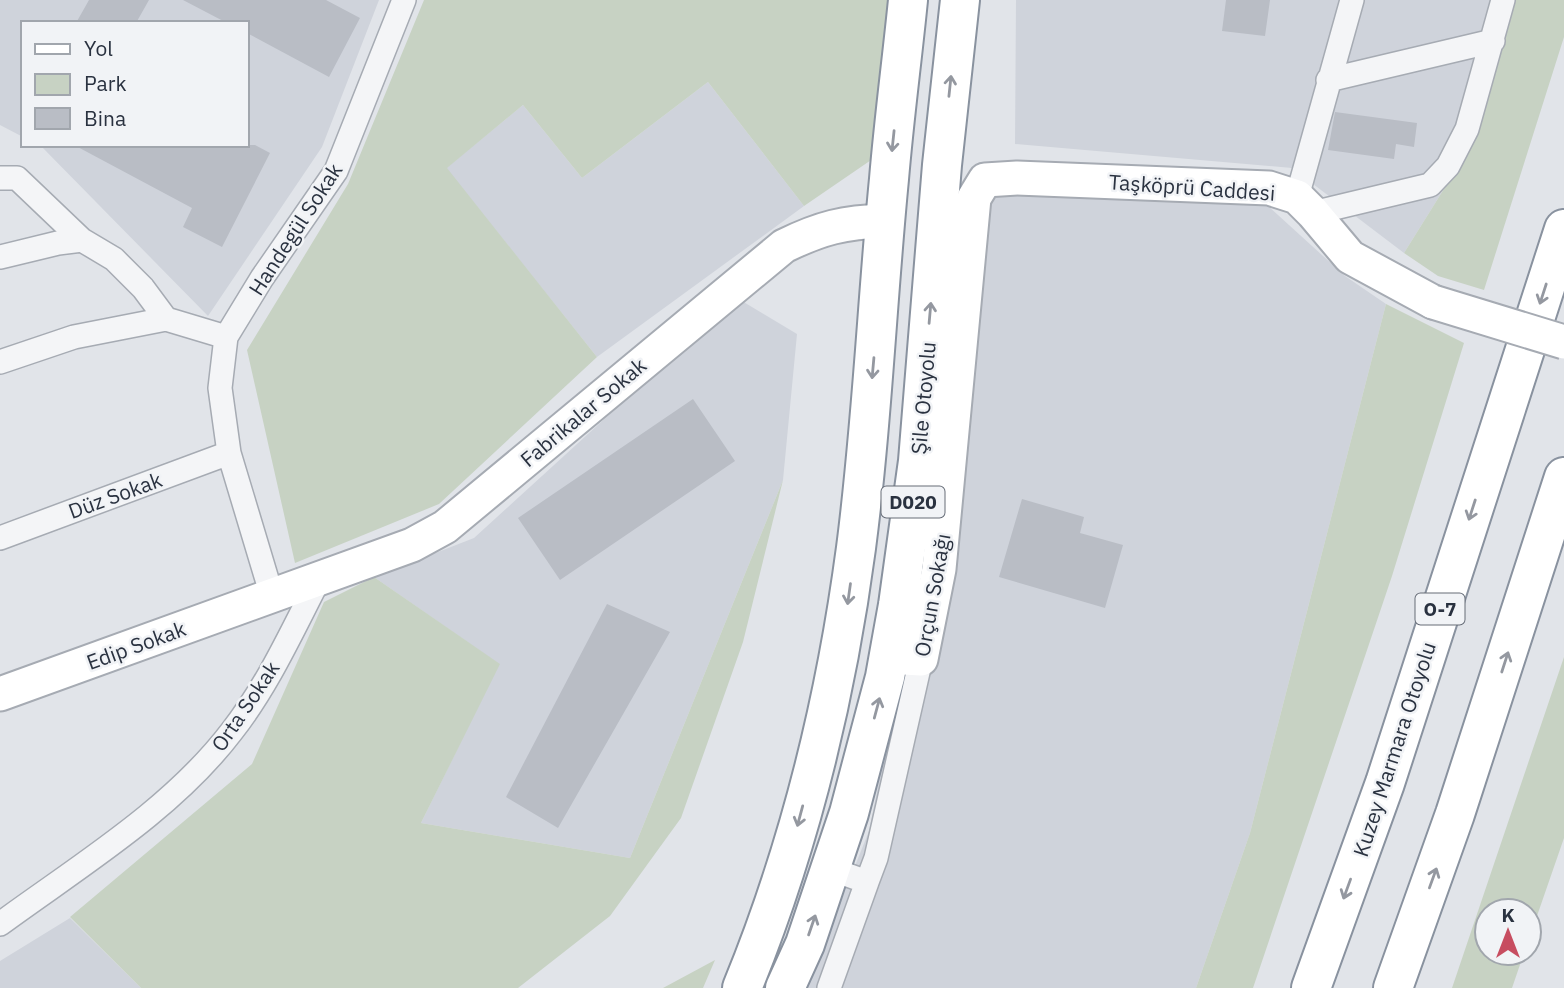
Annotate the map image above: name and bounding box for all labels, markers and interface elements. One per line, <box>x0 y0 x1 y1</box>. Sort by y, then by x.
legend <box>21 21 248 147</box>
text: Yol <box>84 34 113 62</box>
text: Park <box>84 69 127 97</box>
one-way arrow <box>944 75 957 98</box>
text: Bina <box>84 104 126 132</box>
one-way arrow <box>886 129 899 152</box>
street label: Handegül Sokak <box>242 157 348 301</box>
street label: Taşköprü Caddesi <box>1108 167 1276 207</box>
one-way arrow <box>1536 282 1548 304</box>
one-way arrow <box>924 302 937 325</box>
street label: Şile Otoyolu <box>904 340 942 456</box>
street label: Fabrikalar Sokak <box>514 351 652 473</box>
one-way arrow <box>866 356 879 378</box>
street label: Düz Sokak <box>64 465 166 525</box>
road number: D020 <box>881 486 944 517</box>
one-way arrow <box>1465 499 1478 521</box>
street label: Orçun Sokağı <box>907 531 957 659</box>
one-way arrow <box>842 582 855 605</box>
road number: O-7 <box>1416 594 1464 624</box>
street label: Edip Sokak <box>82 614 190 676</box>
street label: Kuzey Marmara Otoyolu <box>1346 638 1442 860</box>
one-way arrow <box>1499 651 1512 673</box>
street label: Orta Sokak <box>204 655 286 757</box>
one-way arrow <box>871 697 884 719</box>
one-way arrow <box>792 804 805 826</box>
one-way arrow <box>1428 867 1440 889</box>
one-way arrow <box>1340 877 1352 899</box>
north arrow <box>1473 897 1543 967</box>
text: K <box>1501 903 1515 927</box>
one-way arrow <box>806 915 819 937</box>

